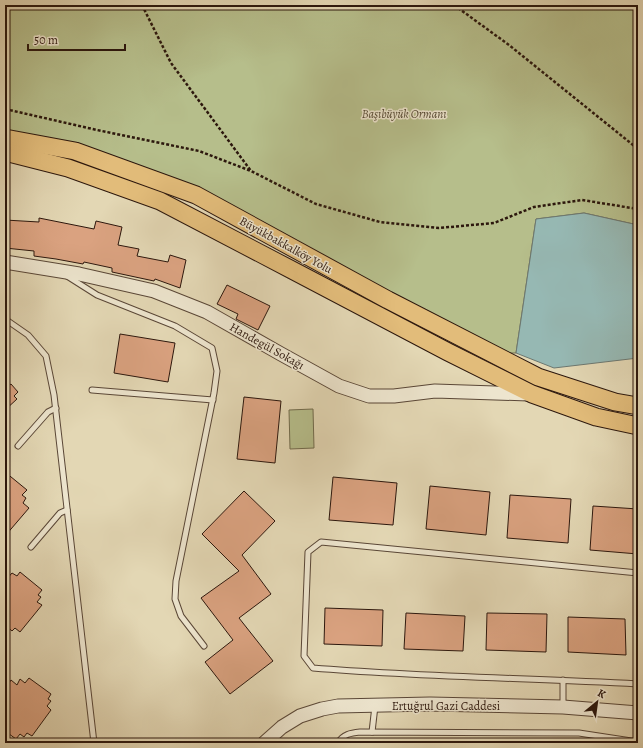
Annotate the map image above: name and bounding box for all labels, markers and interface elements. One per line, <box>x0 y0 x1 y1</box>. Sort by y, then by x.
scale bar <box>28 26 125 52</box>
text: 50 m <box>34 32 58 48</box>
park label: Başıbüyük Ormanı <box>362 106 446 122</box>
street label: Büyükbakkalköy Yolu <box>237 213 336 277</box>
street label: Handegül Sokağı <box>227 319 307 373</box>
north arrow <box>577 682 617 722</box>
text: K <box>595 685 609 702</box>
street label: Ertuğrul Gazi Caddesi <box>392 698 500 714</box>

